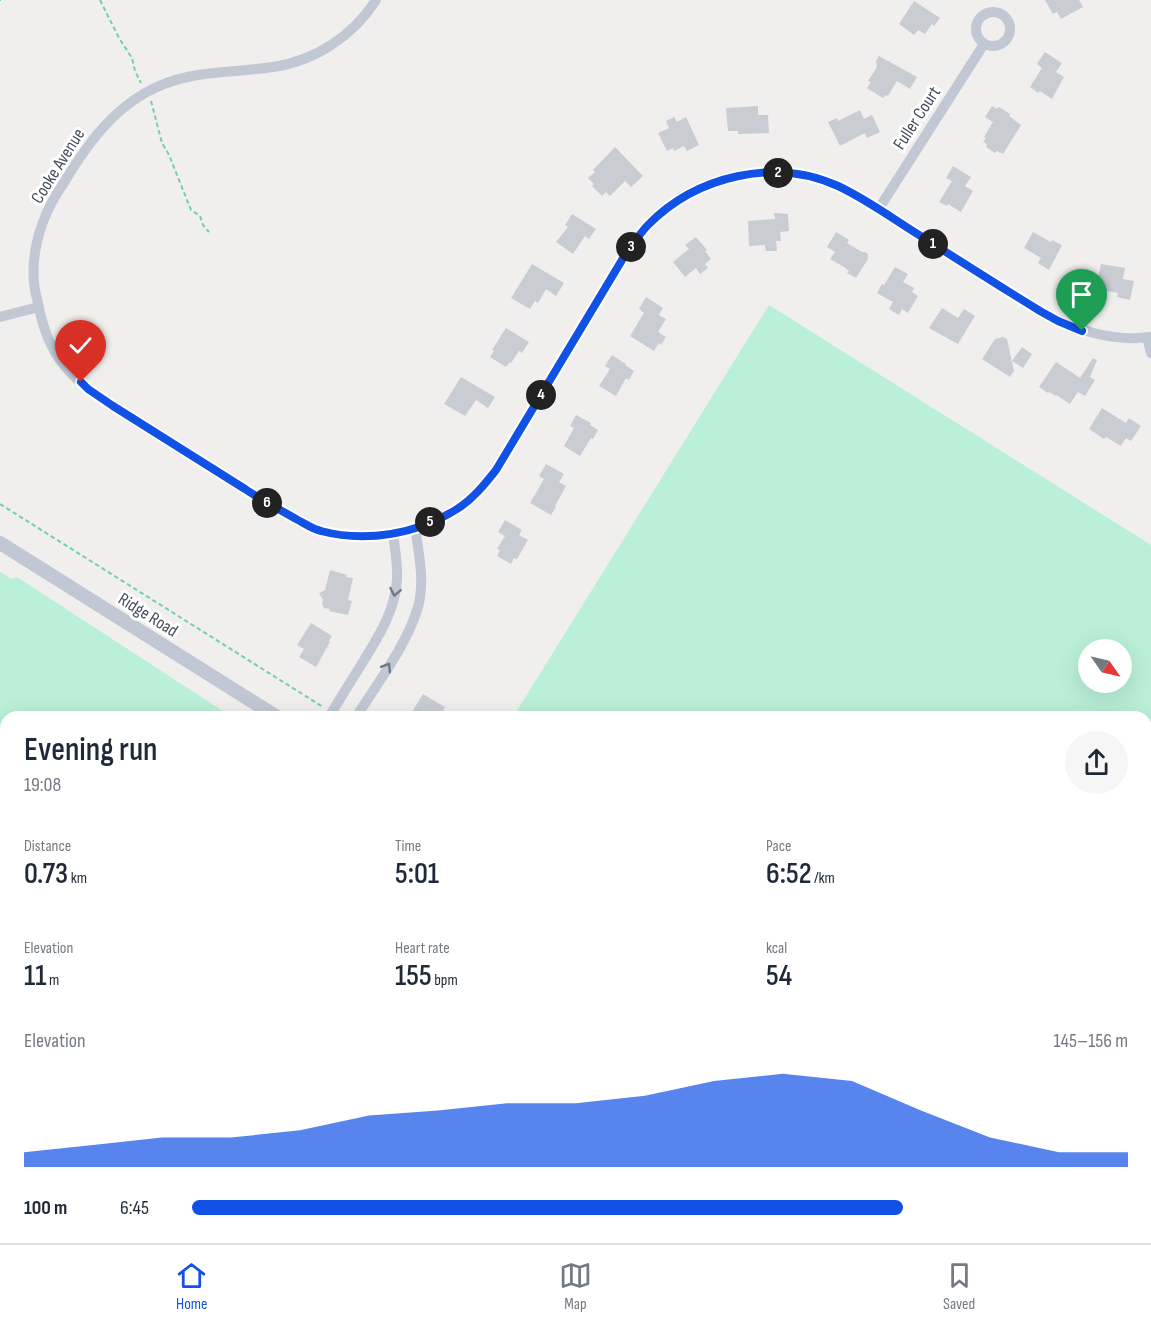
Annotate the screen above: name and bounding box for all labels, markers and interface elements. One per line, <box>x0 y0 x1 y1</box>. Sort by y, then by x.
street label: Fuller Court <box>889 82 945 153</box>
street label: Cooke Avenue <box>27 125 89 207</box>
pin: 2 <box>763 158 793 188</box>
text: 2 <box>774 163 782 182</box>
pin: 1 <box>918 229 948 259</box>
pin: 3 <box>616 232 646 262</box>
text: 1 <box>930 234 936 253</box>
text: 3 <box>627 237 635 256</box>
pin <box>1056 269 1107 331</box>
icon: arrive <box>1065 278 1098 311</box>
pin <box>55 320 106 382</box>
icon: check <box>64 329 97 362</box>
pin: 4 <box>526 380 556 410</box>
text: 4 <box>537 385 545 404</box>
pin: 6 <box>252 488 282 518</box>
text: 6 <box>263 493 271 512</box>
pin: 5 <box>415 507 445 537</box>
text: 5 <box>426 512 434 531</box>
one-way arrow <box>389 587 402 597</box>
street label: Ridge Road <box>114 589 182 641</box>
north arrow <box>1078 639 1132 693</box>
map controls <box>1078 639 1132 693</box>
one-way arrow <box>380 663 391 674</box>
text: Evening run <box>24 730 158 770</box>
button: share <box>1065 731 1128 794</box>
text: 19:08 <box>24 773 61 797</box>
text: Distance <box>24 837 71 856</box>
text: Time <box>395 837 421 856</box>
text: Pace <box>766 837 791 856</box>
text: 0.73 <box>24 856 68 892</box>
text: 5:01 <box>395 856 439 892</box>
text: 6:52 <box>766 856 811 892</box>
text: km <box>68 869 87 888</box>
text: /km <box>811 869 835 888</box>
text: Elevation <box>24 939 73 958</box>
text: Heart rate <box>395 939 450 958</box>
text: kcal <box>766 939 787 958</box>
text: 11 <box>24 958 46 994</box>
text: 155 <box>395 958 432 994</box>
text: 54 <box>766 958 792 994</box>
text: m <box>46 971 59 990</box>
text: bpm <box>432 971 458 990</box>
text: Elevation <box>24 1029 86 1053</box>
text: 145–156 m <box>1054 1029 1128 1053</box>
text: 100 m <box>24 1196 67 1220</box>
text: 6:45 <box>120 1196 149 1220</box>
tab: Home <box>175 1259 208 1314</box>
tab: Map <box>559 1259 592 1314</box>
tab: Saved <box>943 1259 976 1314</box>

